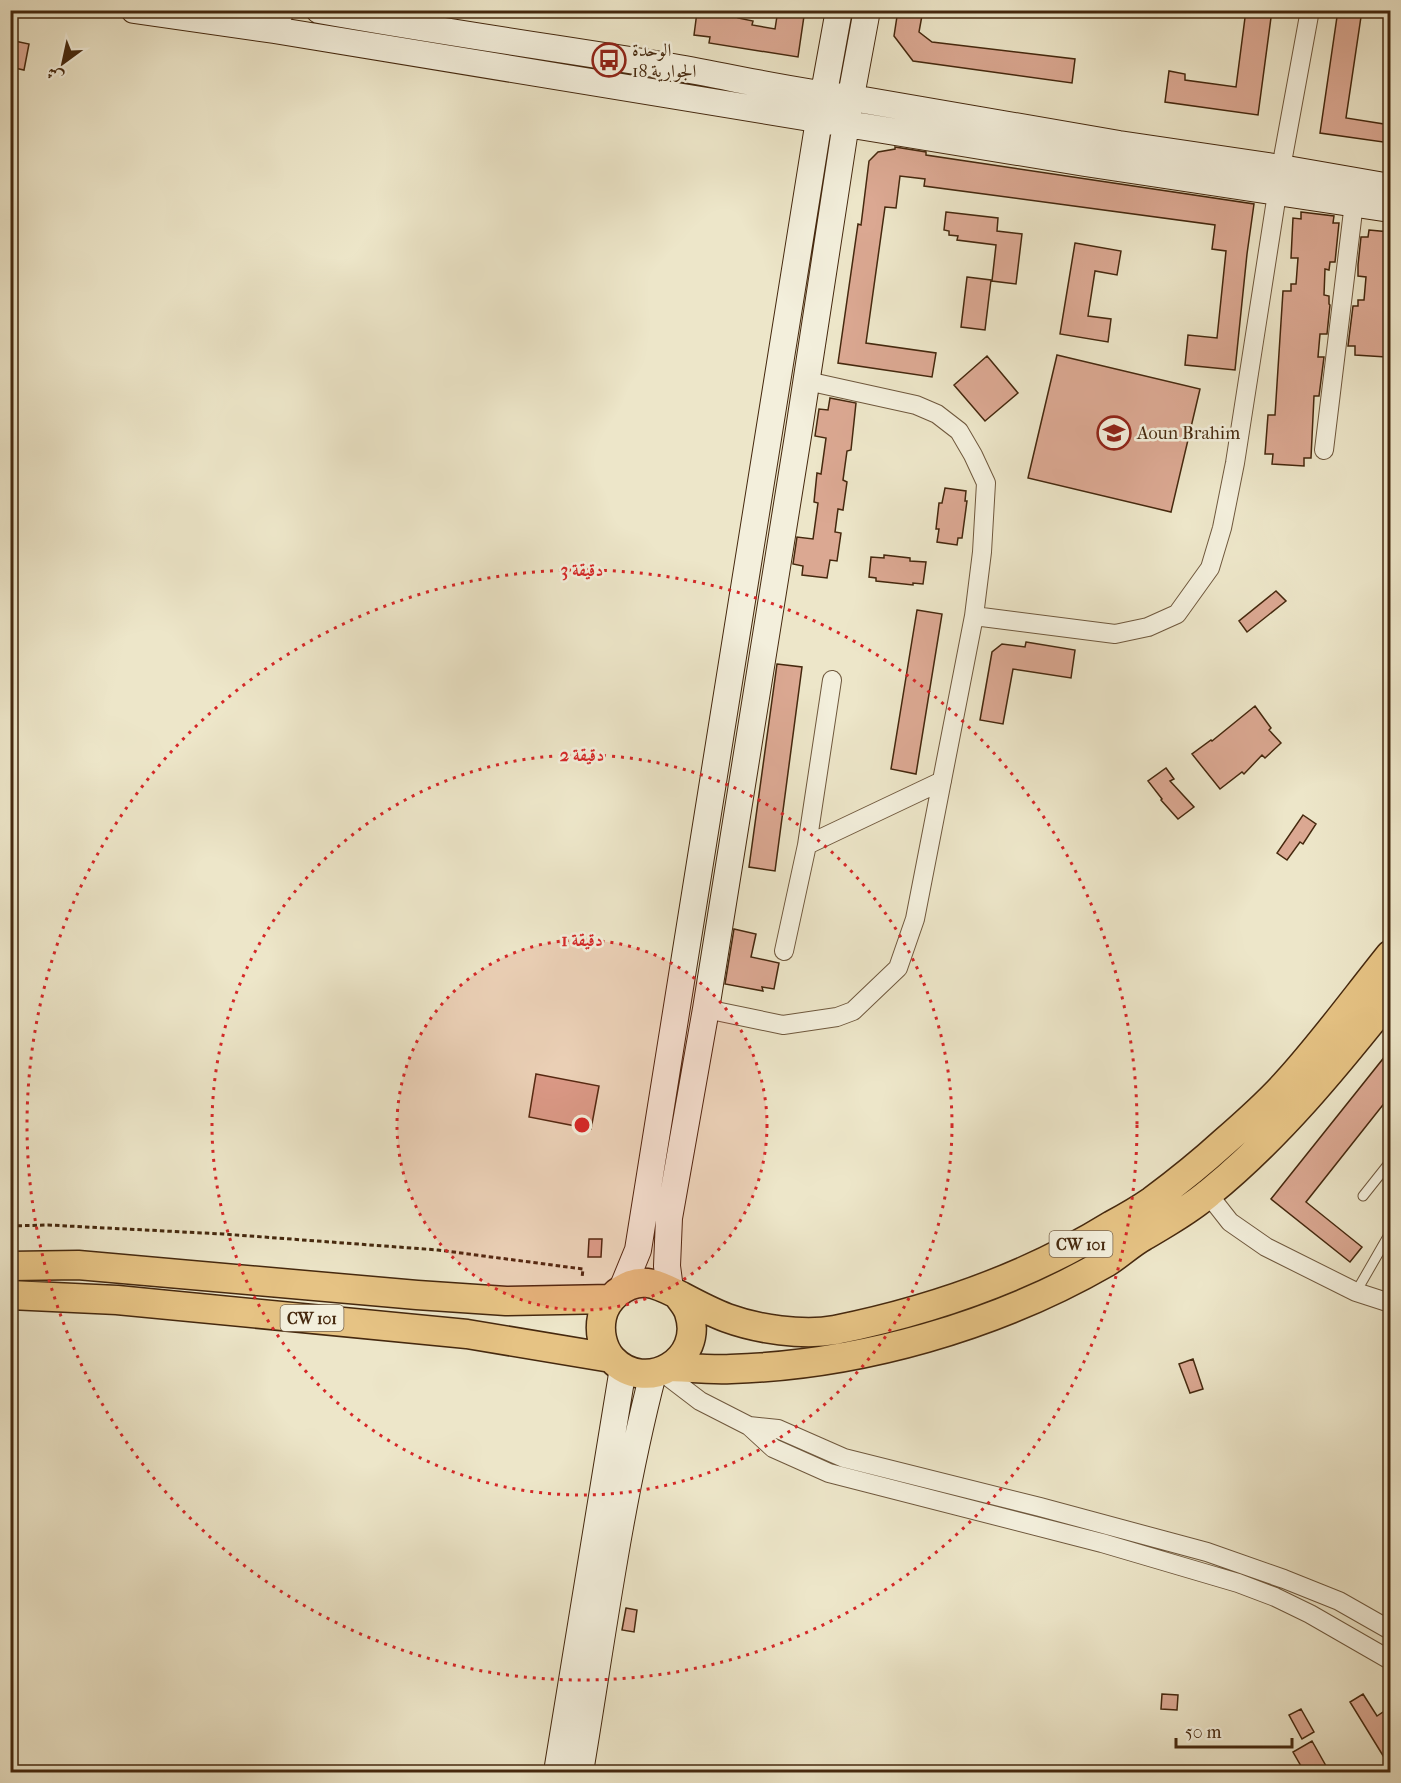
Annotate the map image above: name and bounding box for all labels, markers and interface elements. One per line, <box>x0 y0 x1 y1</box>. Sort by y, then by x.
north arrow <box>33 33 93 93</box>
place label: الوحدة الجوارية 18 <box>632 40 696 82</box>
bus stop icon: الوحدة الجوارية 18 <box>591 42 627 78</box>
text: ش <box>43 63 67 87</box>
school or university icon: Aoun Brahim <box>1096 415 1132 451</box>
place label: Aoun Brahim <box>1136 423 1240 444</box>
text: 3 دقيقة <box>561 560 603 581</box>
text: 2 دقيقة <box>560 745 604 766</box>
text: 1 دقيقة <box>561 930 603 951</box>
centre of rings <box>572 1115 592 1135</box>
road number: CW 101 <box>1050 1231 1112 1257</box>
road number: CW 101 <box>280 1305 344 1331</box>
scale bar <box>1176 1711 1292 1749</box>
text: 50 m <box>1185 1722 1222 1743</box>

